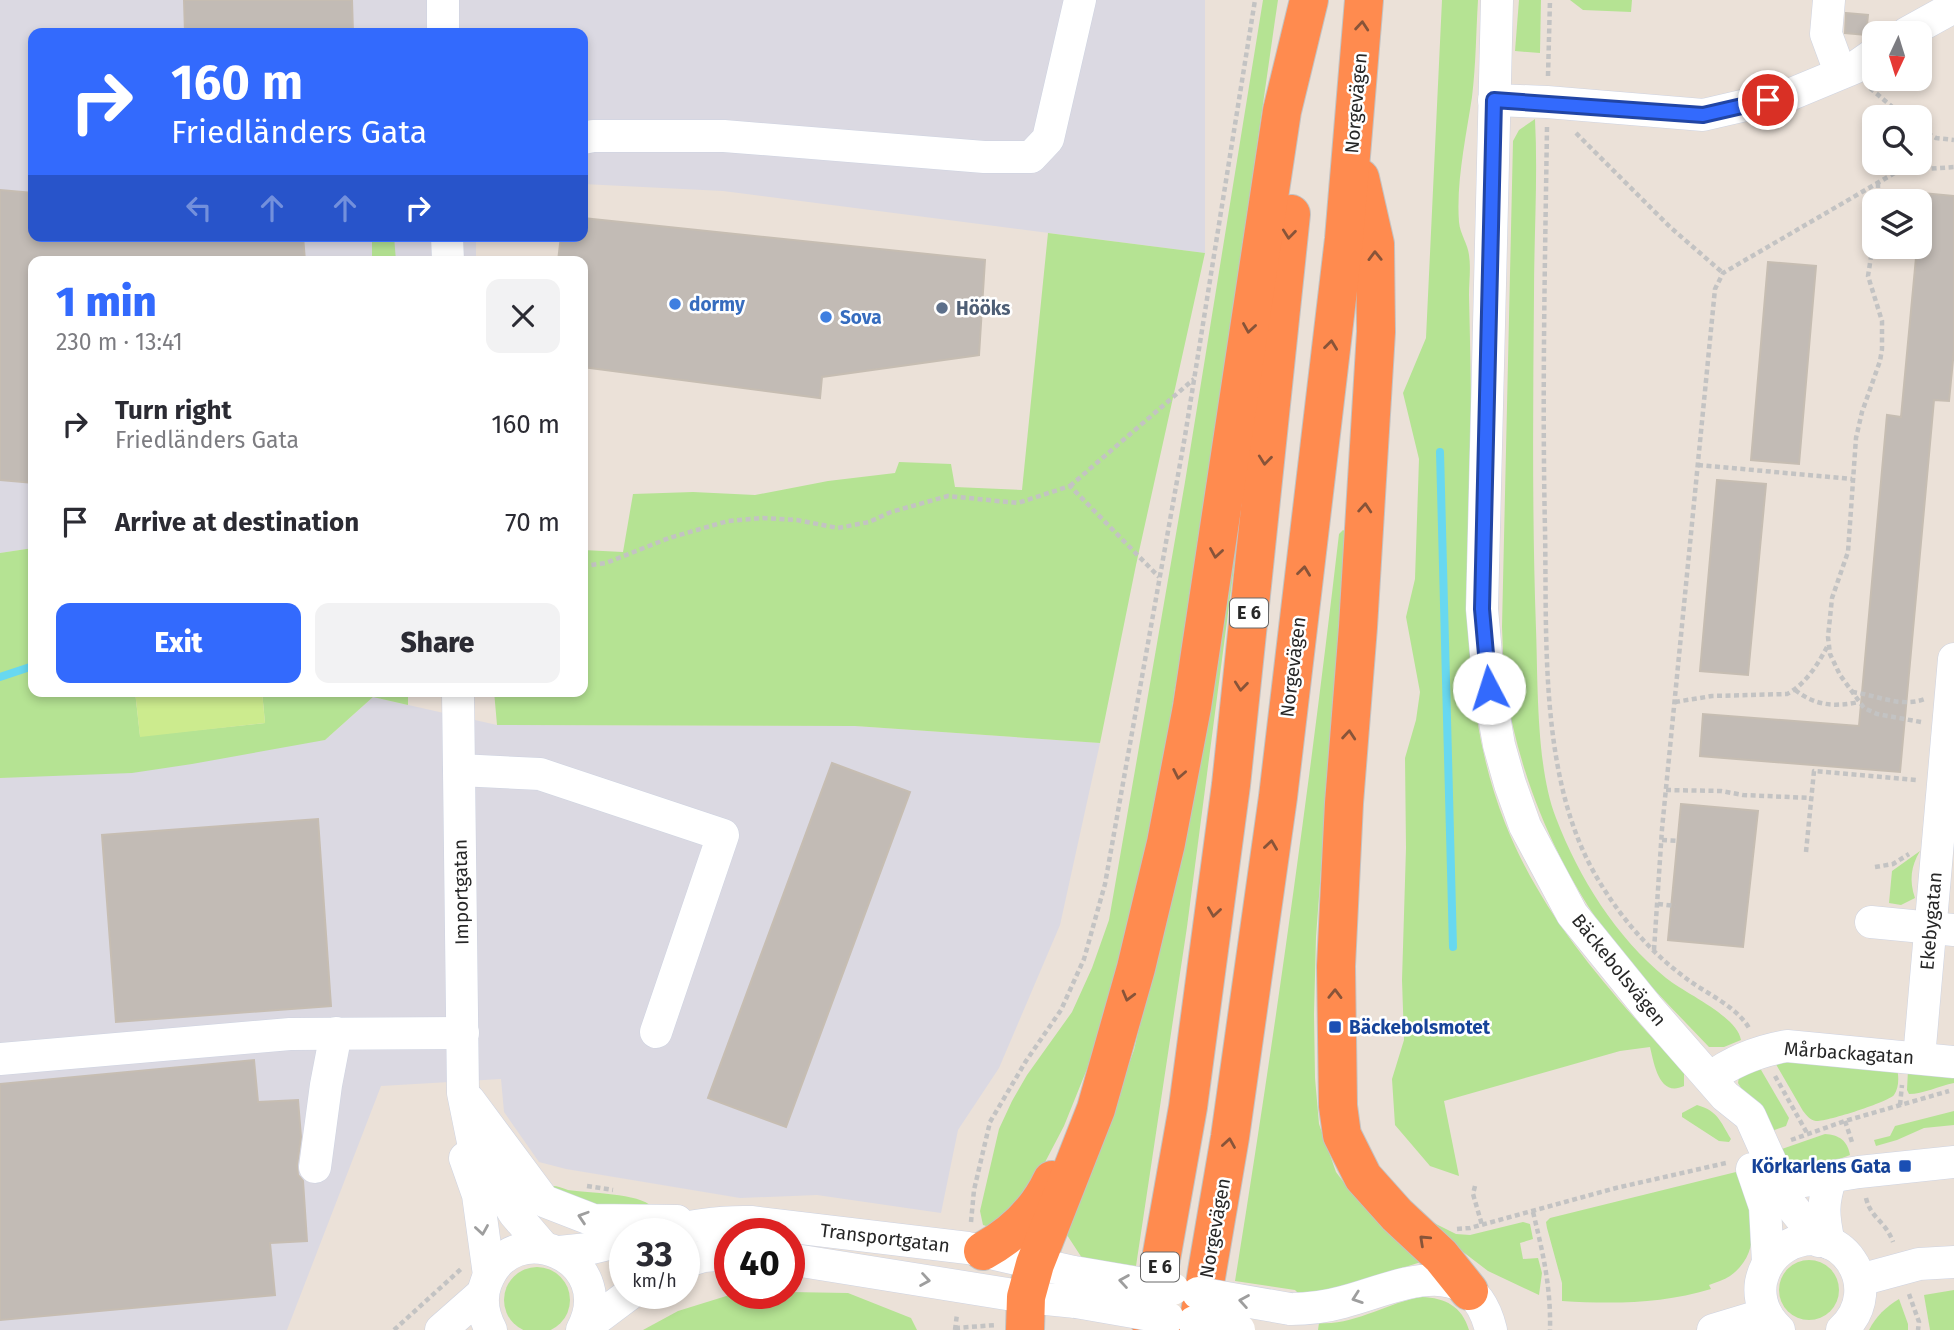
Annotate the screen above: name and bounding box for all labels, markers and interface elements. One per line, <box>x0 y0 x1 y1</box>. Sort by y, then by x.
one-way arrow <box>1354 20 1369 31</box>
north arrow <box>1862 21 1932 91</box>
map controls <box>1862 21 1932 259</box>
street label: Norgevägen <box>1340 52 1372 154</box>
text: 160 m <box>171 53 303 112</box>
icon: right <box>56 56 147 147</box>
pin <box>1738 70 1798 130</box>
icon: arrive <box>1749 81 1787 119</box>
button: search <box>1862 105 1932 175</box>
text: Friedländers Gata <box>171 113 427 151</box>
icon: left <box>180 189 218 227</box>
icon: ahead <box>253 189 291 227</box>
icon: ahead <box>326 189 364 227</box>
icon: right <box>399 189 437 227</box>
button: layers <box>1862 189 1932 259</box>
one-way arrow <box>1282 228 1297 240</box>
one-way arrow <box>1367 250 1383 261</box>
text: 1 min <box>56 277 157 327</box>
button: close <box>486 279 560 353</box>
place label: dormy <box>689 293 745 316</box>
marker: dormy <box>667 296 683 312</box>
place label: Hööks <box>956 297 1010 320</box>
marker: Hööks <box>934 300 950 316</box>
place label: Sova <box>840 306 882 329</box>
marker: Sova <box>818 309 834 325</box>
one-way arrow <box>1242 322 1257 334</box>
text: 230 m · 13:41 <box>56 328 183 356</box>
one-way arrow <box>1324 339 1339 351</box>
text: Turn right <box>115 395 232 426</box>
icon: right <box>56 405 94 443</box>
text: 160 m <box>491 409 560 440</box>
text: Friedländers Gata <box>115 426 299 454</box>
one-way arrow <box>1258 454 1273 466</box>
one-way arrow <box>1357 502 1372 513</box>
icon: arrive <box>56 503 94 541</box>
text: Arrive at destination <box>115 507 359 538</box>
text: 70 m <box>505 507 560 538</box>
one-way arrow <box>1208 547 1223 559</box>
one-way arrow <box>1297 565 1312 577</box>
road number: E 6 <box>1230 598 1268 628</box>
button: Exit <box>56 603 301 683</box>
button: Share <box>315 603 560 683</box>
street label: Norgevägen <box>1275 615 1311 719</box>
position arrow <box>1452 651 1526 725</box>
one-way arrow <box>1234 681 1249 692</box>
one-way arrow <box>1341 729 1356 740</box>
one-way arrow <box>1172 768 1187 780</box>
street label: Importgatan <box>449 839 473 945</box>
one-way arrow <box>1264 840 1279 851</box>
street label: Ekebygatan <box>1915 871 1947 971</box>
one-way arrow <box>1206 906 1221 918</box>
street label: Bäckebolsvägen <box>1567 909 1671 1031</box>
one-way arrow <box>1328 988 1343 999</box>
one-way arrow <box>1122 989 1136 1001</box>
place label: Bäckebolsmotet <box>1349 1016 1491 1039</box>
marker: Bäckebolsmotet <box>1327 1019 1343 1035</box>
street label: Mårbackagatan <box>1783 1037 1915 1069</box>
one-way arrow <box>1221 1138 1236 1149</box>
place label: Körkarlens Gata <box>1752 1155 1891 1178</box>
marker: Körkarlens Gata <box>1897 1158 1913 1174</box>
street label: Norgevägen <box>1195 1176 1235 1280</box>
one-way arrow <box>578 1210 590 1225</box>
speed limit sign: 40 <box>714 1218 805 1309</box>
street label: Transportgatan <box>819 1219 951 1257</box>
one-way arrow <box>474 1224 489 1236</box>
text: 33 <box>636 1233 673 1275</box>
one-way arrow <box>1419 1236 1432 1249</box>
road number: E 6 <box>1141 1252 1179 1282</box>
text: km/h <box>632 1270 677 1292</box>
one-way arrow <box>919 1272 931 1287</box>
one-way arrow <box>1118 1274 1130 1289</box>
one-way arrow <box>1351 1290 1363 1304</box>
one-way arrow <box>1238 1294 1250 1309</box>

